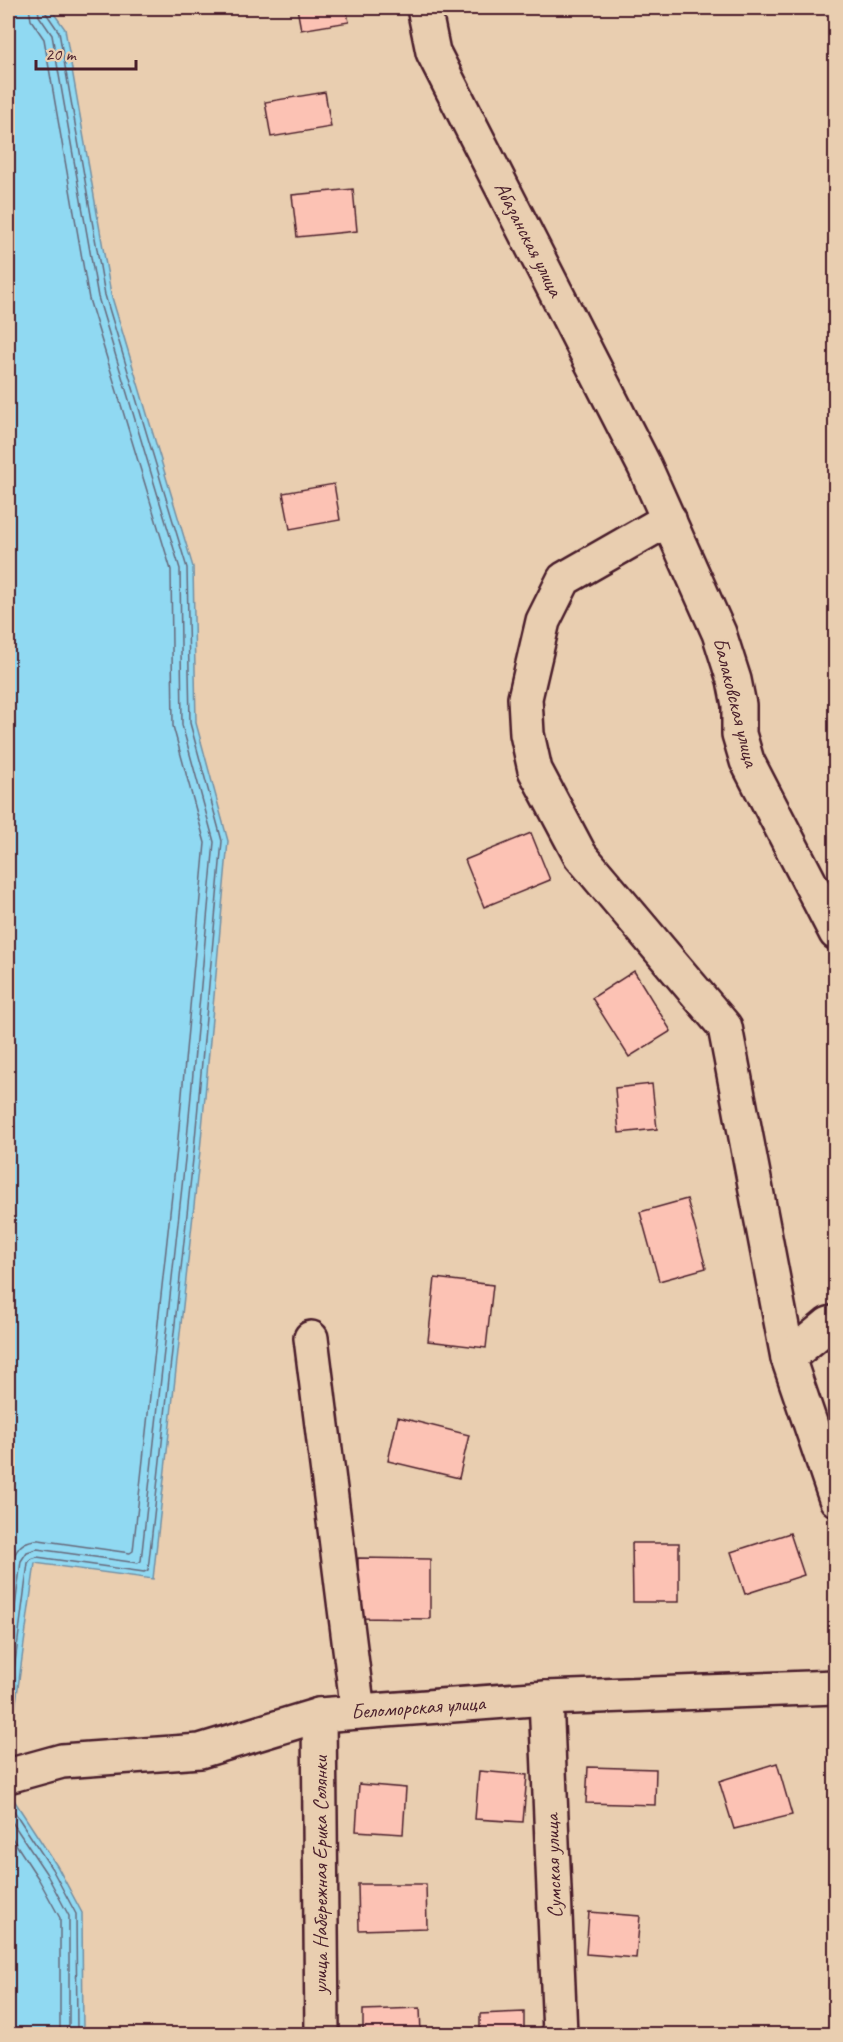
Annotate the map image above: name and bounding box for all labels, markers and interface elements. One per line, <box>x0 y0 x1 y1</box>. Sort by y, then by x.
scale bar <box>36 33 136 71</box>
text: 20 m <box>45 43 78 65</box>
street label: Абазанская улица <box>489 177 570 302</box>
street label: Балаковская улица <box>707 635 765 771</box>
street label: Беломорская улица <box>350 1689 487 1725</box>
street label: улица Набережная Ерика Солянки <box>307 1755 333 1996</box>
street label: Сумская улица <box>538 1811 568 1919</box>

